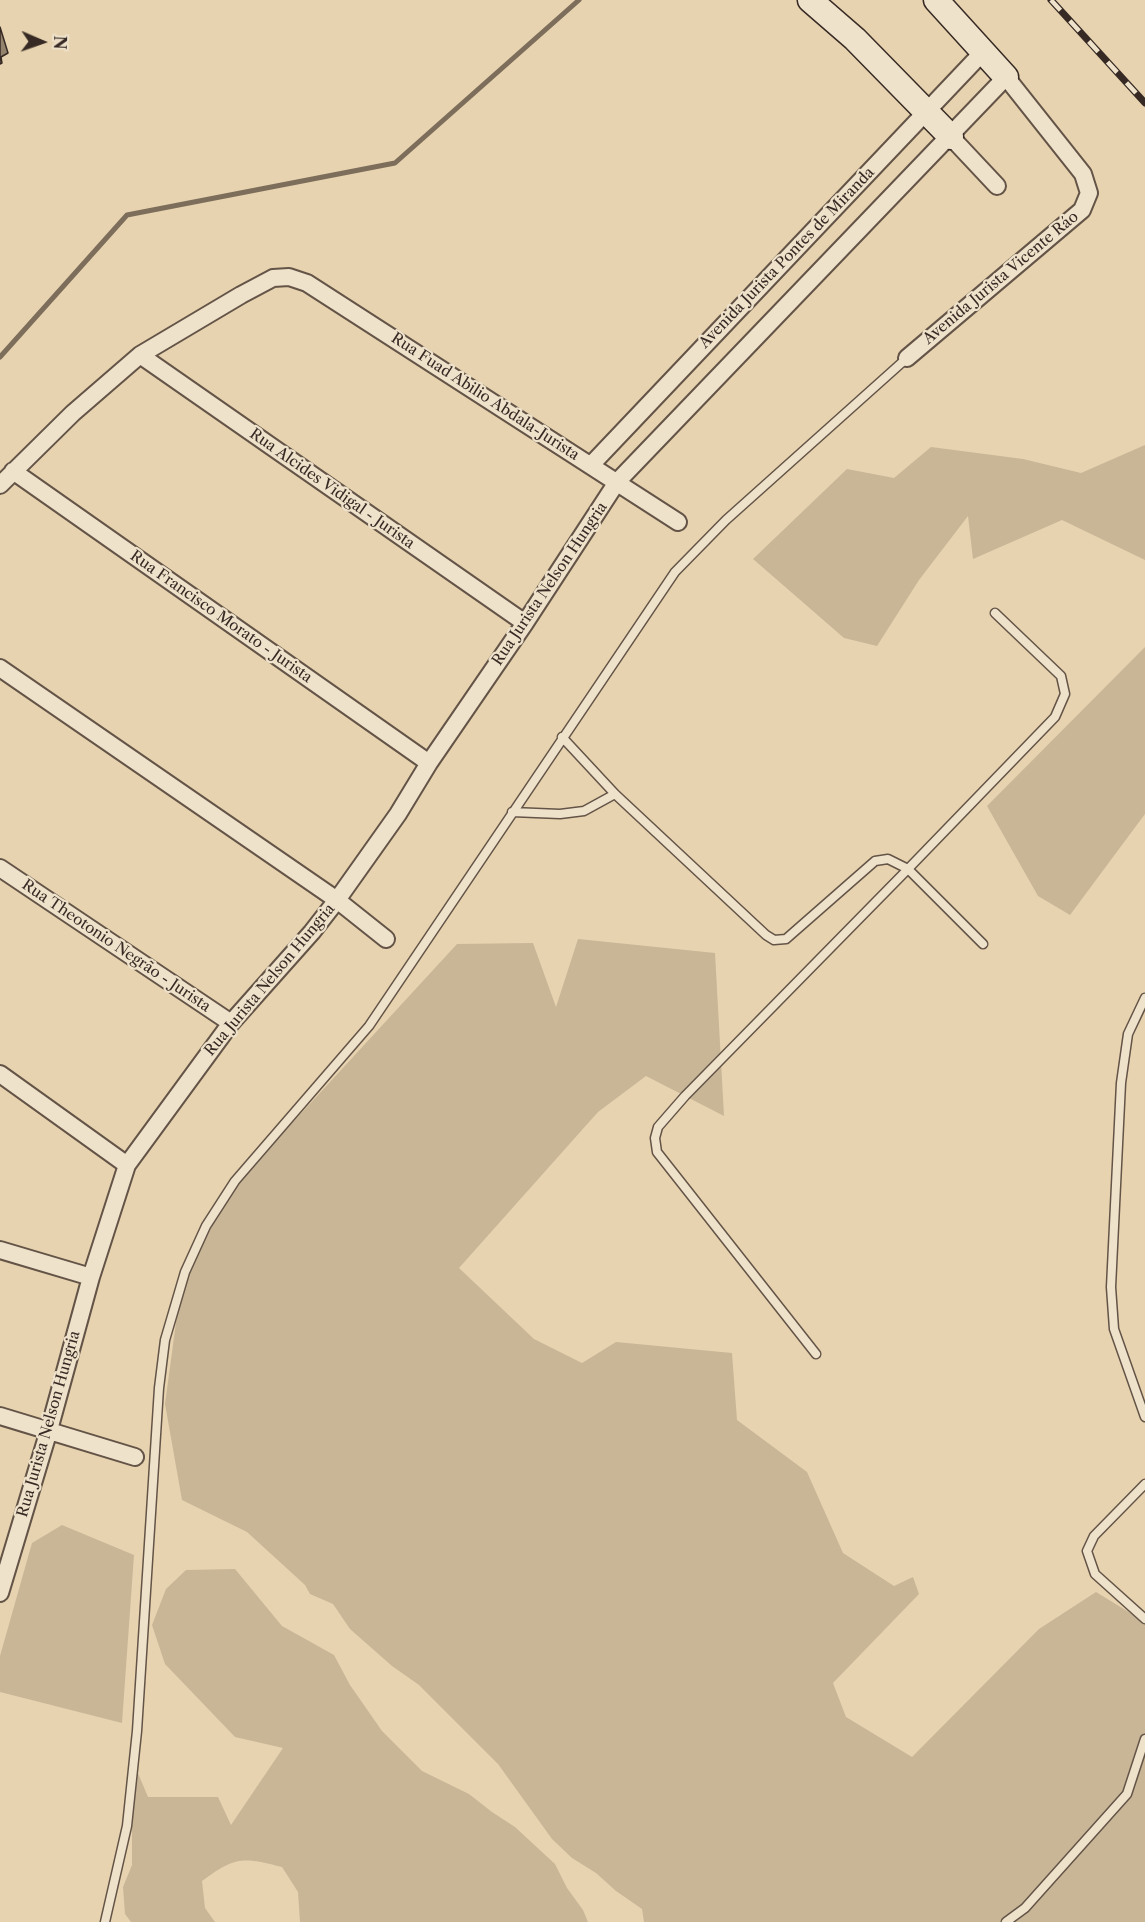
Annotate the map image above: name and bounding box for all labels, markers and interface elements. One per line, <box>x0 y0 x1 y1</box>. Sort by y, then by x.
north arrow <box>12 12 72 72</box>
text: N <box>50 35 70 50</box>
street label: Avenida Jurista Pontes de Miranda <box>696 164 878 352</box>
street label: Avenida Jurista Vicente Ráo <box>920 208 1082 348</box>
street label: Rua Fuad Abilio Abdala-Jurista <box>388 329 582 465</box>
street label: Rua Alcides Vidigal - Jurista <box>246 425 418 553</box>
street label: Rua Jurista Nelson Hungria <box>489 499 611 669</box>
street label: Rua Francisco Morato - Jurista <box>127 547 315 687</box>
street label: Rua Theotonio Negrão - Jurista <box>18 876 214 1016</box>
street label: Rua Jurista Nelson Hungria <box>201 900 339 1060</box>
street label: Rua Jurista Nelson Hungria <box>14 1329 84 1519</box>

